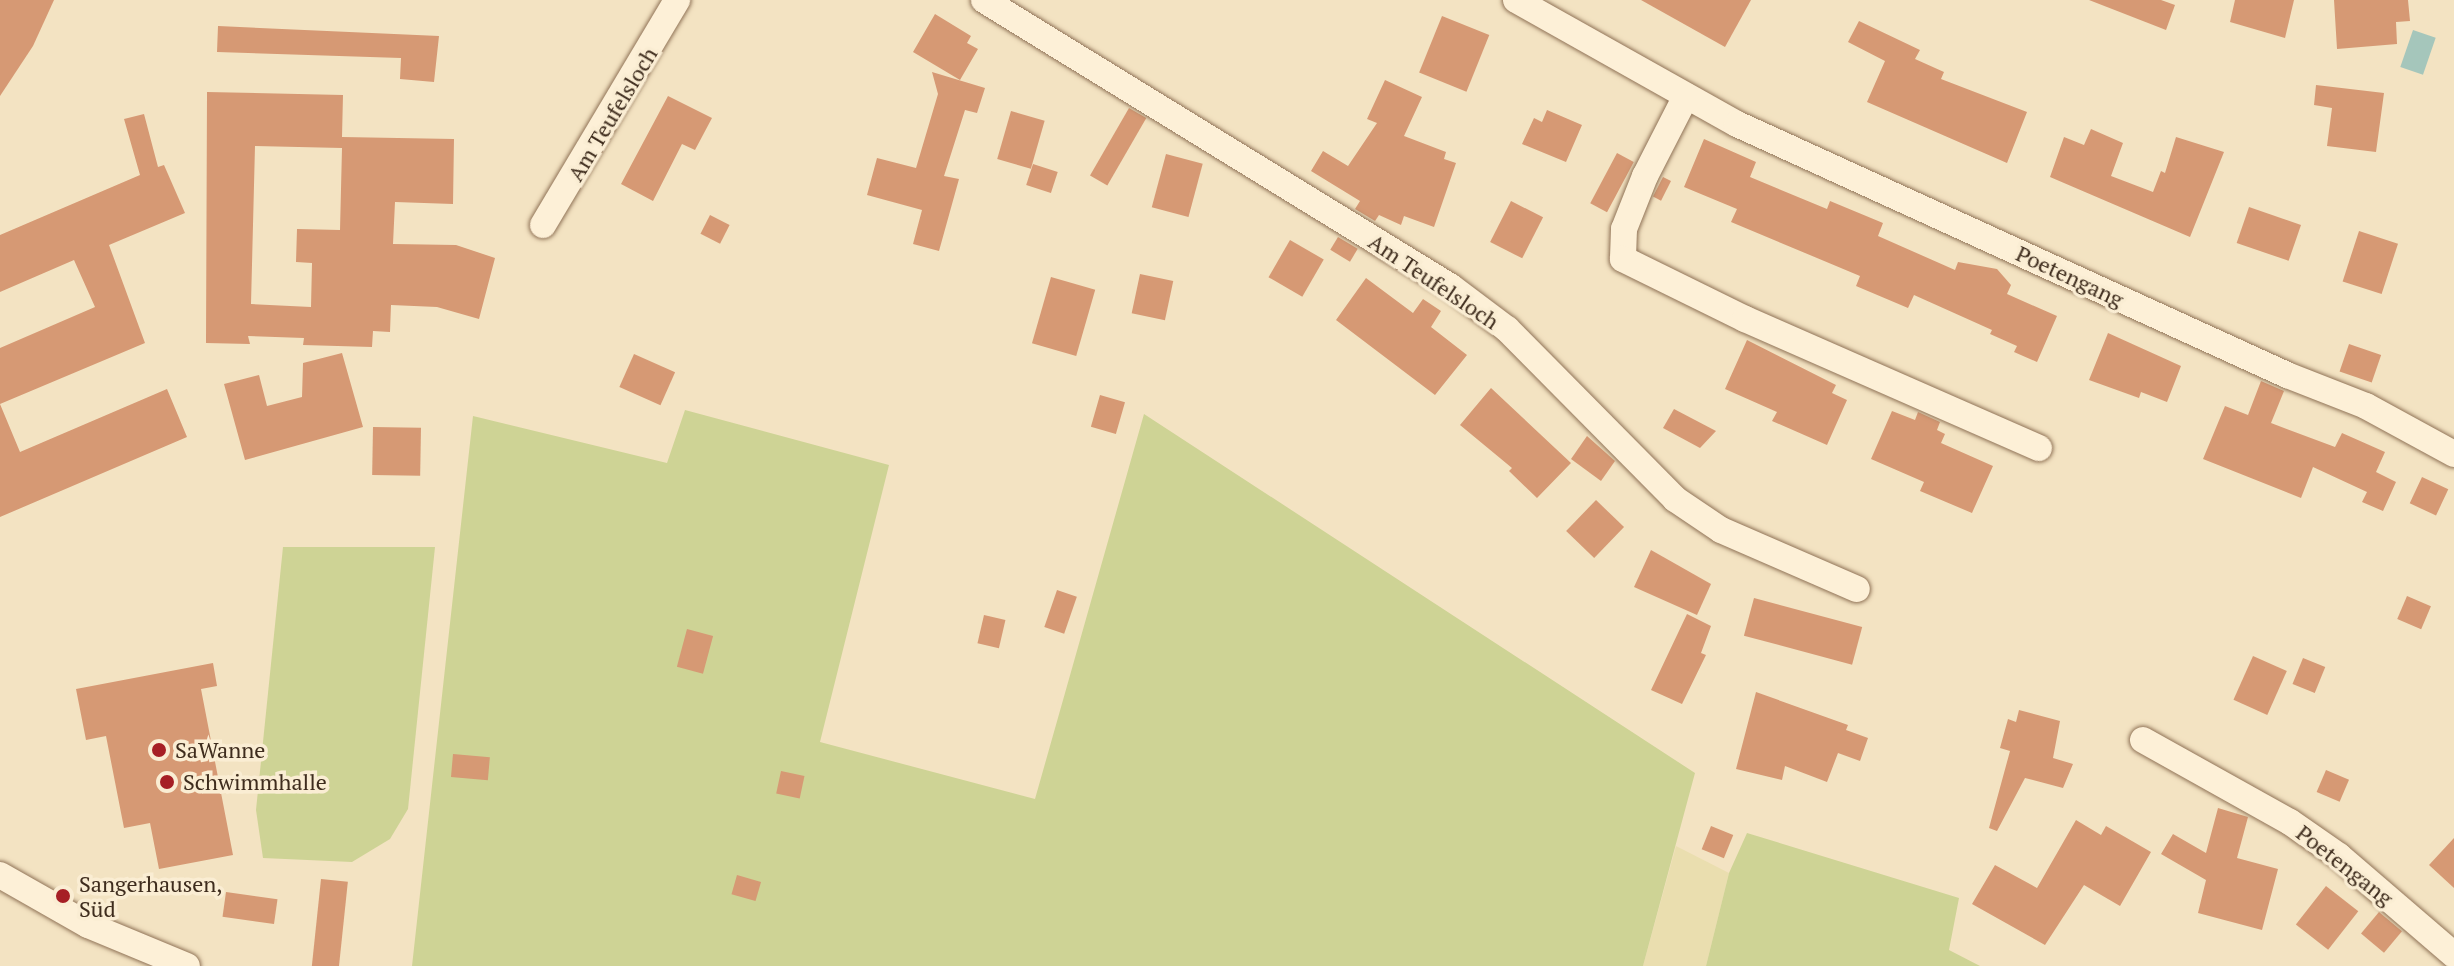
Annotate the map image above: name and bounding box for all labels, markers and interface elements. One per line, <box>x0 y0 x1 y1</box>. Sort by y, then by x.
street label: Am Teufelsloch <box>562 42 662 186</box>
street label: Am Teufelsloch <box>1364 228 1504 334</box>
street label: Poetengang <box>2012 240 2128 312</box>
place label: SaWanne <box>175 737 265 763</box>
marker: SaWanne <box>150 741 168 759</box>
place label: Schwimmhalle <box>183 769 327 795</box>
marker: Schwimmhalle <box>158 773 176 791</box>
street label: Poetengang <box>2291 819 2399 911</box>
place label: Sangerhausen, Süd <box>79 870 223 922</box>
marker: Sangerhausen, Süd <box>54 887 72 905</box>

